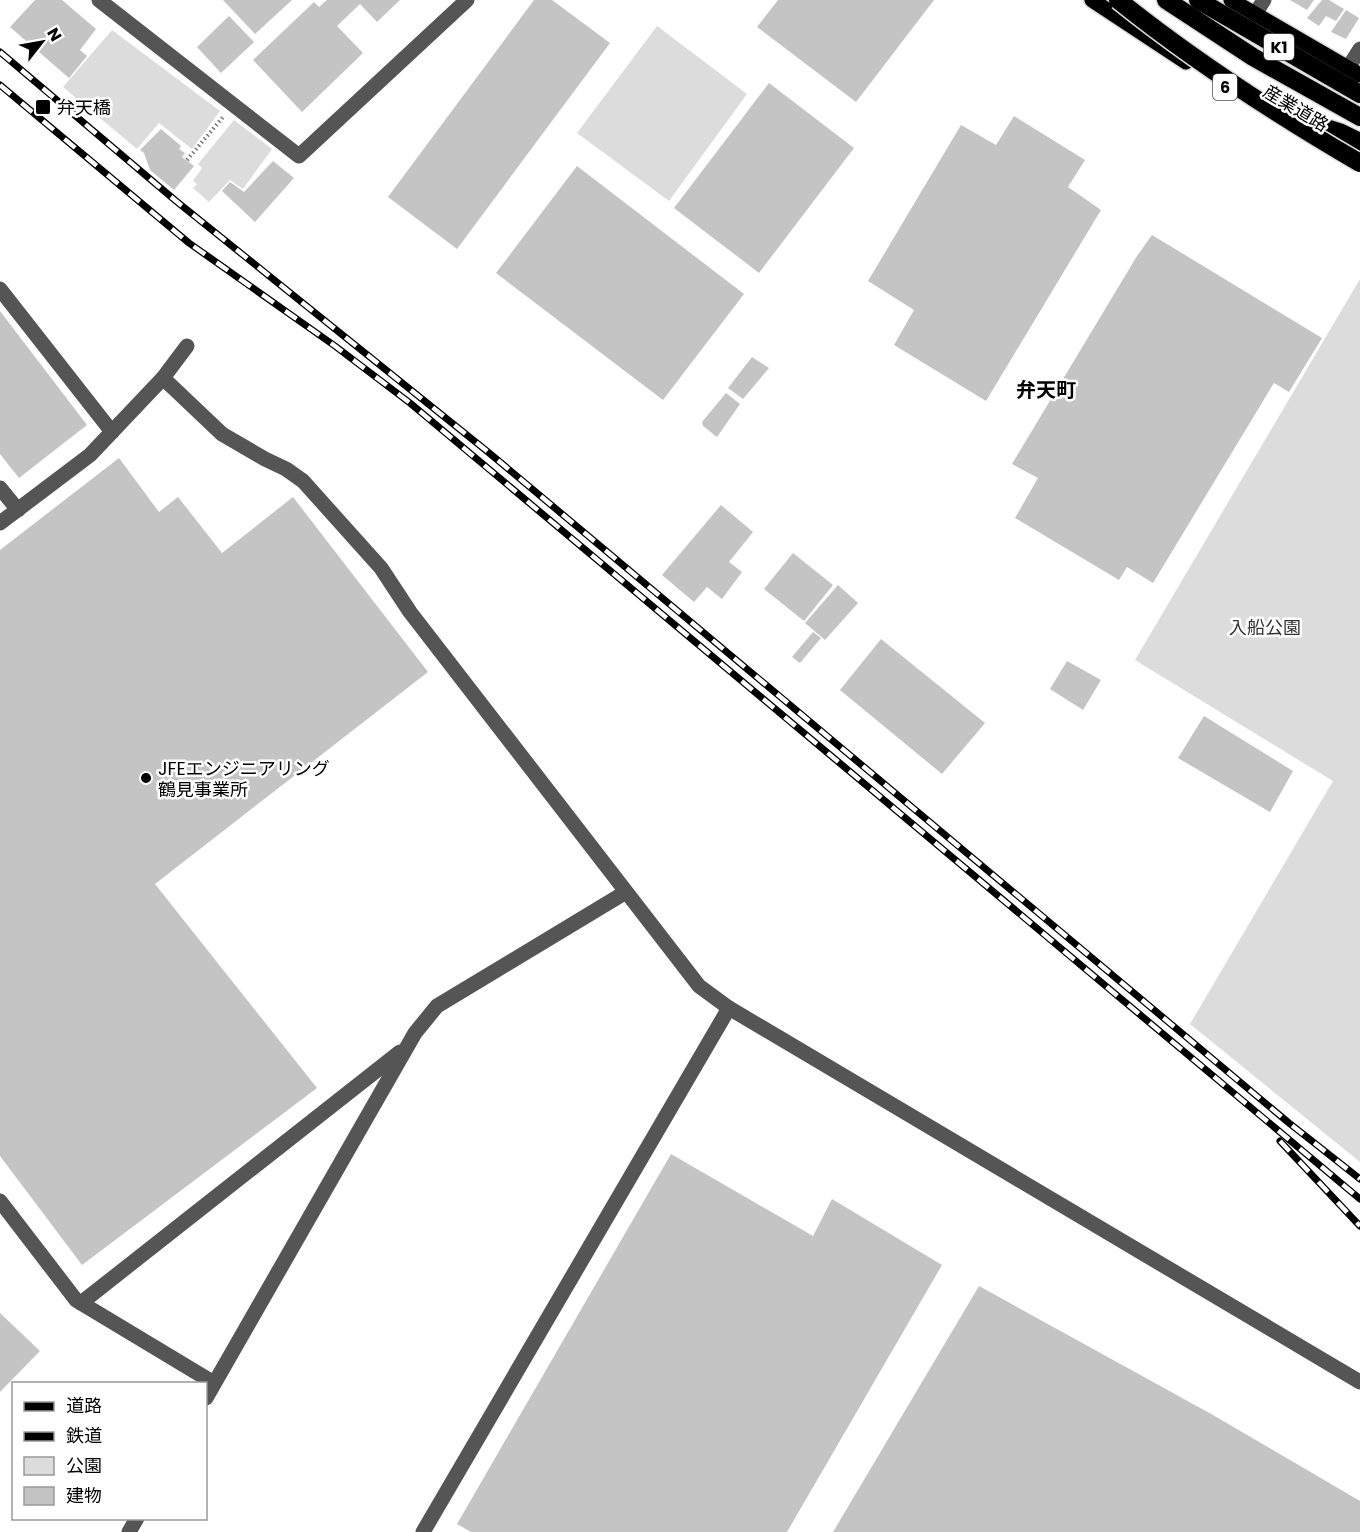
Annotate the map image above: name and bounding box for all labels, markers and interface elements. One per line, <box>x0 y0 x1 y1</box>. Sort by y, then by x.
north arrow <box>12 12 72 72</box>
text: N <box>41 23 67 46</box>
road number: K1 <box>1264 34 1294 60</box>
road number: 6 <box>1213 74 1237 100</box>
street label: 産業道路 <box>1259 79 1333 137</box>
place label: 弁天橋 <box>57 95 111 120</box>
marker: 弁天橋 <box>34 98 52 116</box>
district label: 弁天町 <box>1016 376 1076 404</box>
park label: 入船公園 <box>1229 615 1301 640</box>
place label: JFEエンジニアリング 鶴見事業所 <box>158 756 330 802</box>
marker: JFEエンジニアリング 鶴見事業所 <box>139 771 153 785</box>
legend <box>12 1382 207 1520</box>
text: 道路 <box>66 1393 102 1418</box>
text: 鉄道 <box>66 1423 102 1448</box>
text: 公園 <box>66 1453 102 1478</box>
text: 建物 <box>66 1483 102 1508</box>

